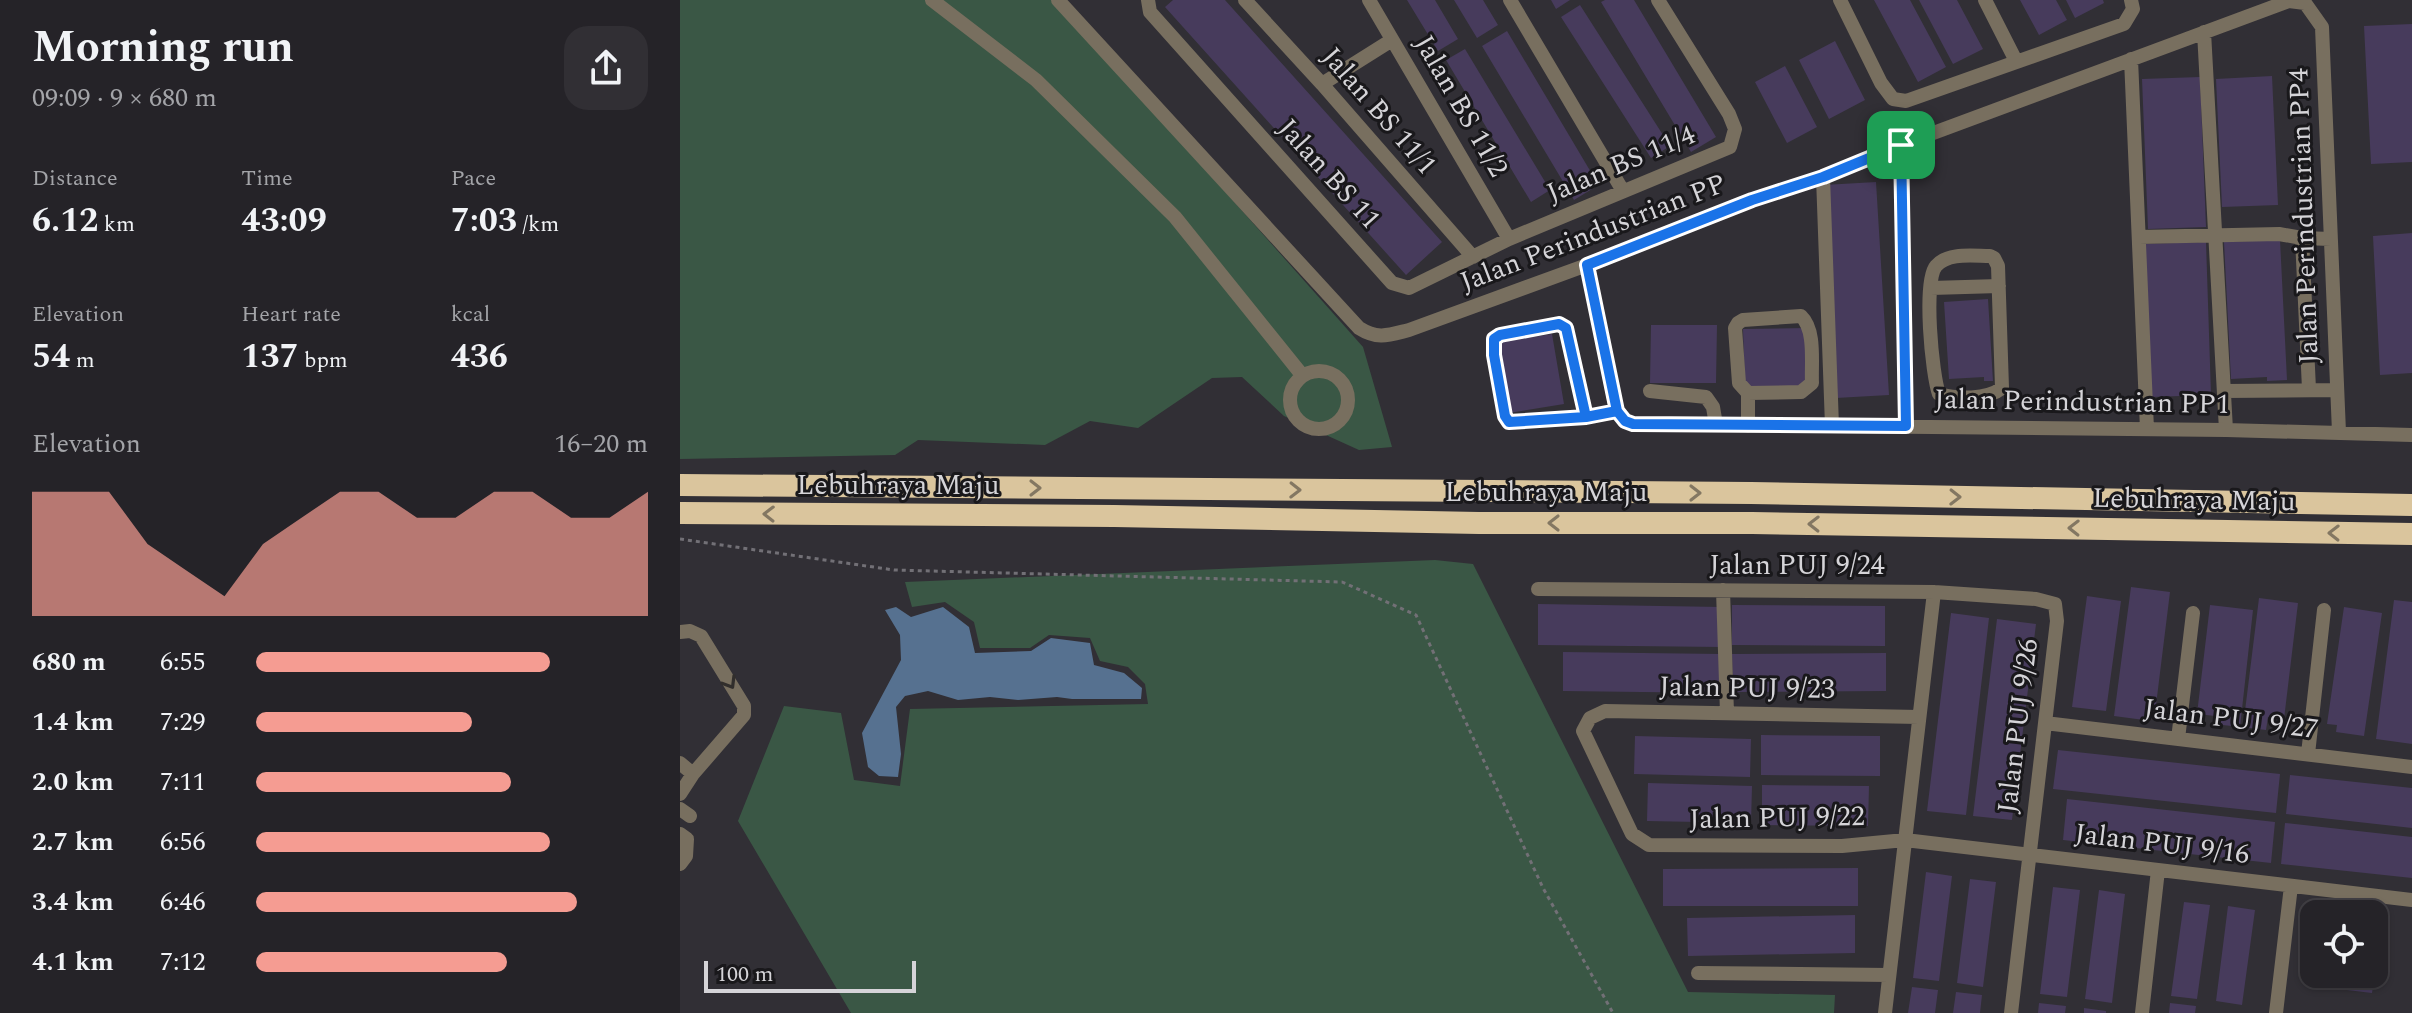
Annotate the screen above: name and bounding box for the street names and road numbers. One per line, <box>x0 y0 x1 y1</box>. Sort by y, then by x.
street label: Jalan BS 11/2 <box>1403 27 1519 185</box>
street label: Jalan BS 11/1 <box>1314 40 1444 182</box>
street label: Jalan Perindustrian PP4 <box>2277 67 2331 365</box>
street label: Jalan BS 11 <box>1271 112 1387 236</box>
street label: Jalan BS 11/4 <box>1540 113 1702 215</box>
street label: Jalan Perindustrian PP <box>1454 162 1732 304</box>
street label: Jalan Perindustrian PP1 <box>1934 378 2230 426</box>
street label: Lebuhraya Maju <box>796 464 1000 507</box>
street label: Lebuhraya Maju <box>1444 471 1648 514</box>
street label: Lebuhraya Maju <box>2092 477 2296 523</box>
street label: Jalan PUJ 9/24 <box>1709 544 1885 587</box>
street label: Jalan PUJ 9/26 <box>1986 636 2050 816</box>
street label: Jalan PUJ 9/23 <box>1659 665 1835 711</box>
street label: Jalan PUJ 9/27 <box>2141 687 2321 751</box>
street label: Jalan PUJ 9/22 <box>1689 795 1865 841</box>
street label: Jalan PUJ 9/16 <box>2072 812 2252 876</box>

